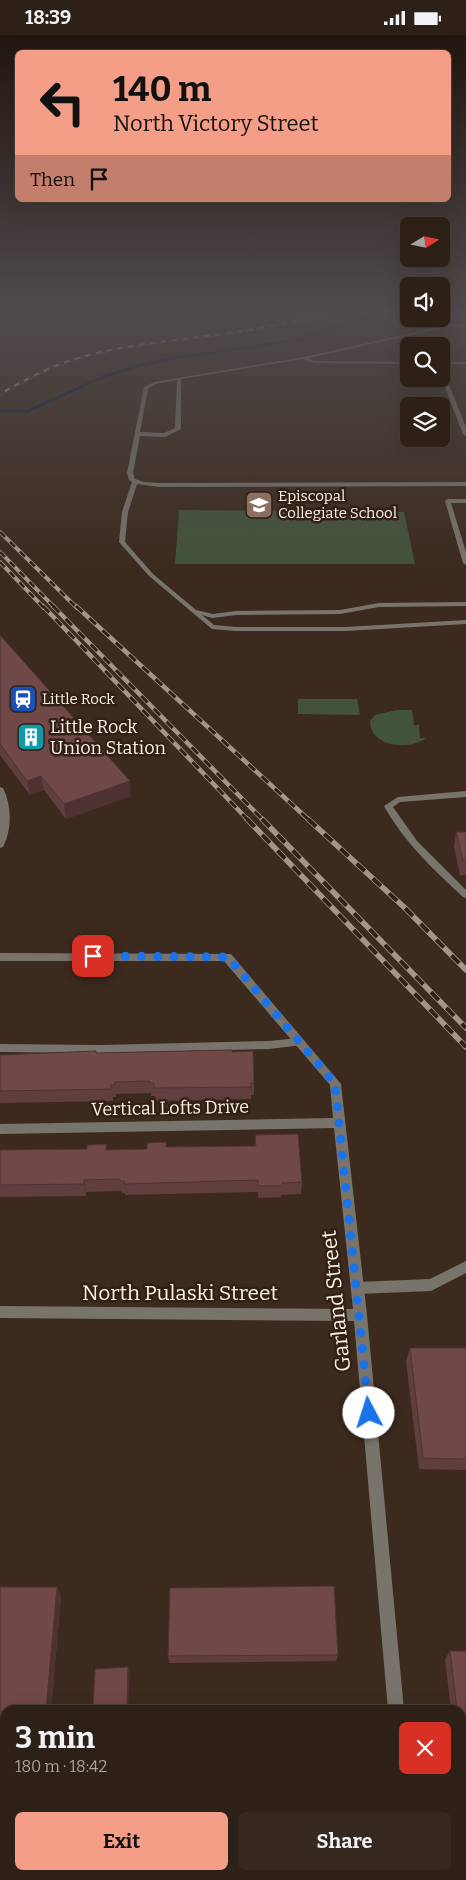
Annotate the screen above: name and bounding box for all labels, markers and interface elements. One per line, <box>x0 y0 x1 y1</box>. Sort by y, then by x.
text: 18:39 <box>25 6 71 29</box>
text: 140 m <box>113 68 211 110</box>
icon: left <box>30 70 95 135</box>
text: North Victory Street <box>113 110 319 137</box>
icon: arrive <box>85 165 113 193</box>
text: Then <box>30 168 75 191</box>
north arrow <box>400 217 450 267</box>
map controls <box>400 217 450 447</box>
button: sound <box>400 277 450 327</box>
button: search <box>400 337 450 387</box>
button: layers <box>400 397 450 447</box>
place label: Episcopal Collegiate School <box>278 487 397 522</box>
school or university icon: Episcopal Collegiate School <box>244 490 274 520</box>
station icon: Little Rock <box>8 684 38 714</box>
place label: Little Rock <box>42 690 115 708</box>
place label: Little Rock Union Station <box>50 716 167 759</box>
building icon: Little Rock Union Station <box>16 722 46 752</box>
pin <box>72 935 114 977</box>
icon: arrive <box>79 942 107 970</box>
street label: Vertical Lofts Drive <box>91 1096 249 1120</box>
street label: Garland Street <box>316 1229 356 1373</box>
street label: North Pulaski Street <box>82 1280 278 1306</box>
position arrow <box>342 1386 394 1438</box>
text: 3 min <box>15 1720 95 1756</box>
button: close <box>399 1722 451 1774</box>
text: 180 m · 18:42 <box>15 1757 107 1776</box>
button: Exit <box>15 1812 228 1870</box>
button: Share <box>238 1812 451 1870</box>

